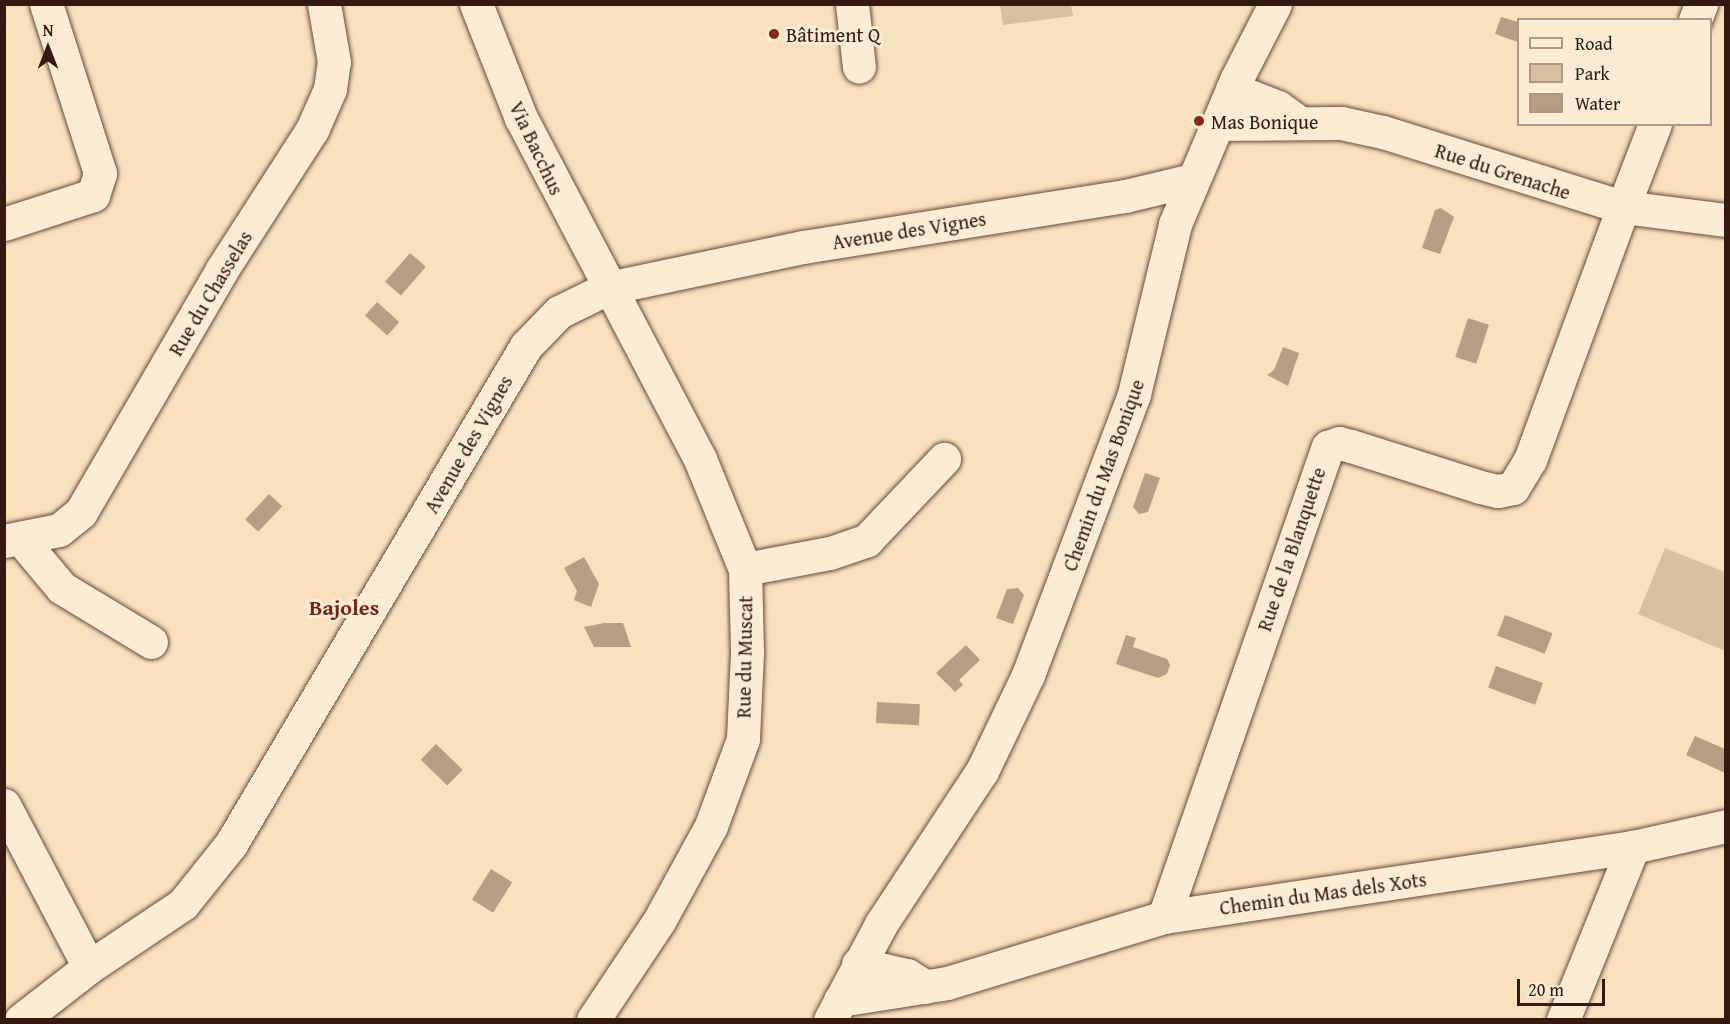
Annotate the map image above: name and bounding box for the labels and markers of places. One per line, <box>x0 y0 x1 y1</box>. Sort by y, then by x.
place label: Bâtiment Q <box>786 22 880 46</box>
marker: Bâtiment Q <box>767 27 781 41</box>
place label: Mas Bonique <box>1211 109 1318 133</box>
marker: Mas Bonique <box>1192 114 1206 128</box>

